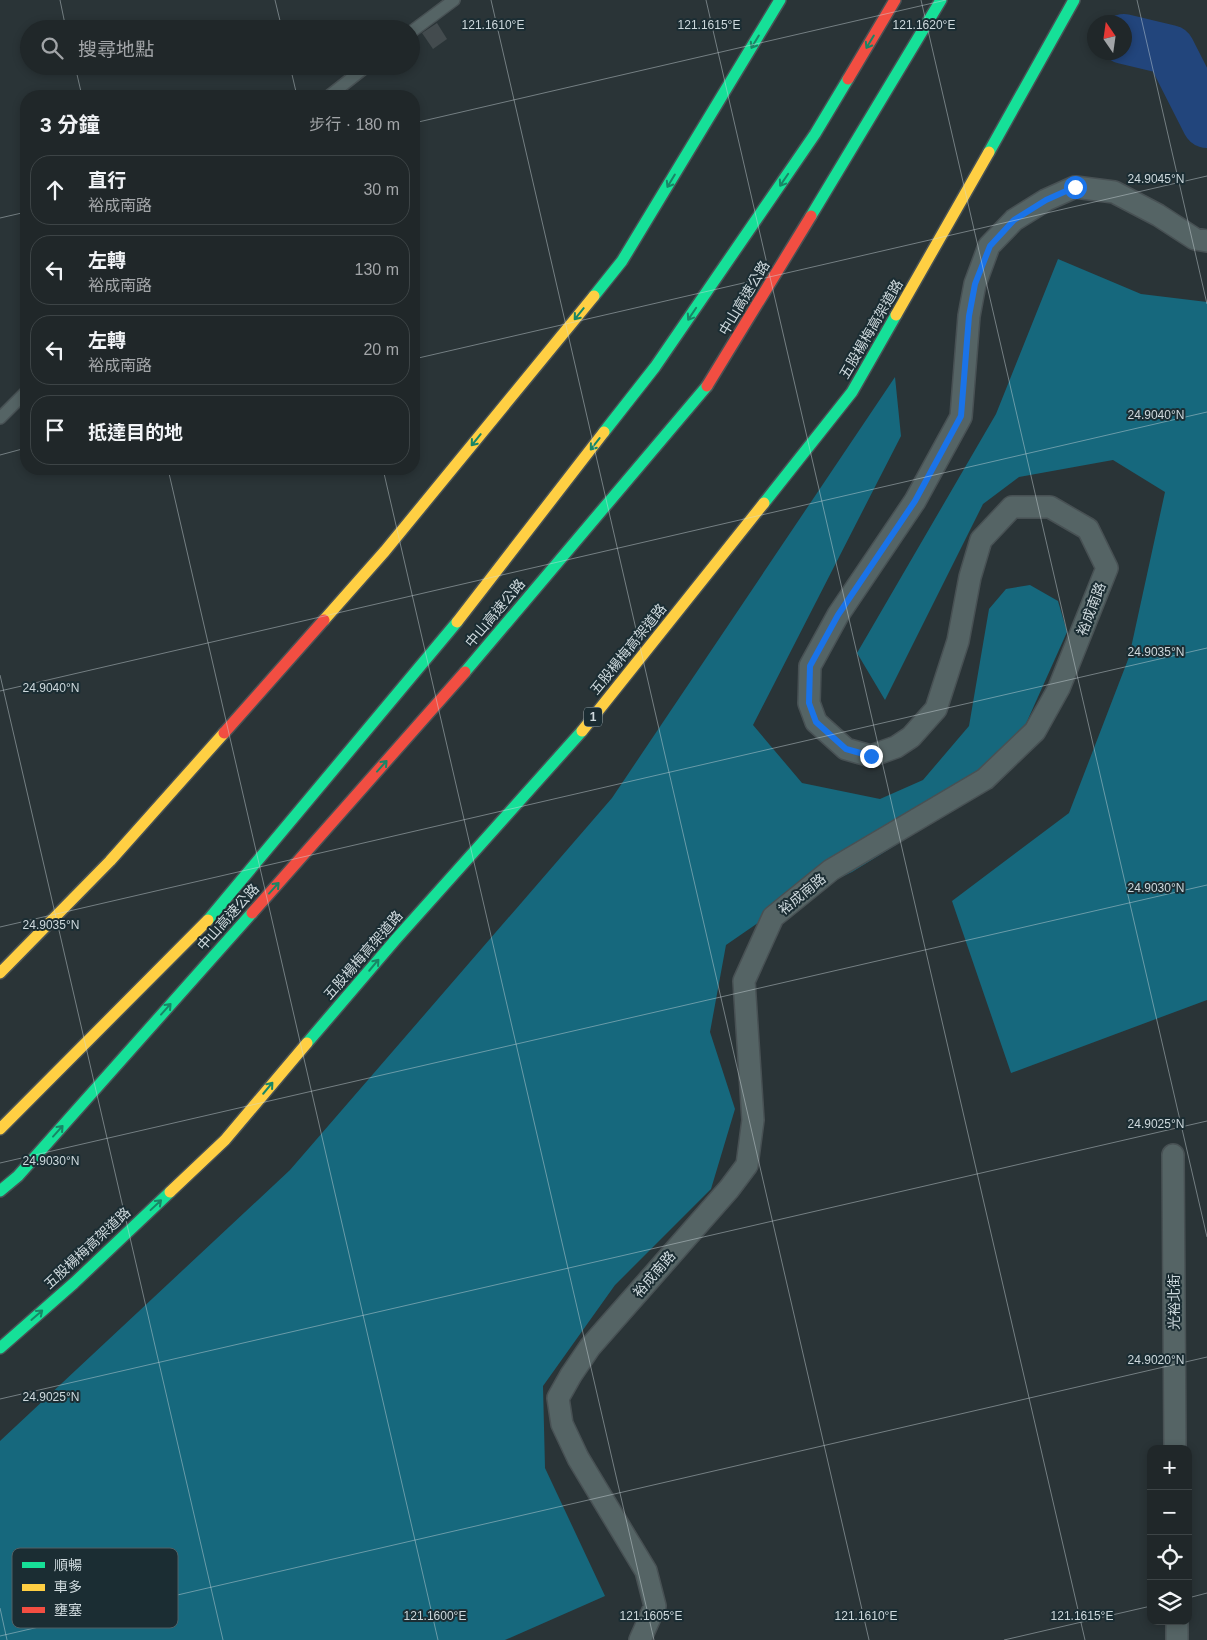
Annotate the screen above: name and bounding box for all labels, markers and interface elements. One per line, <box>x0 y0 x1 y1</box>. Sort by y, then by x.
north arrow <box>1087 15 1132 60</box>
text: 121.1610°E <box>462 18 524 32</box>
text: 121.1615°E <box>678 18 740 32</box>
text: 121.1620°E <box>893 18 955 32</box>
search box <box>20 20 420 75</box>
icon: search <box>38 34 66 62</box>
one-way arrow <box>750 34 760 48</box>
one-way arrow <box>865 34 875 49</box>
text: 搜尋地點 <box>78 39 154 60</box>
text: 3 分鐘 <box>40 113 100 136</box>
text: 步行 · 180 m <box>309 116 400 133</box>
text: 直行 <box>88 170 126 191</box>
one-way arrow <box>779 172 789 186</box>
text: 24.9045°N <box>1128 172 1184 186</box>
one-way arrow <box>666 173 676 187</box>
icon: ahead <box>41 176 69 204</box>
route start <box>1064 176 1087 199</box>
text: 30 m <box>363 181 399 198</box>
text: 裕成南路 <box>88 197 152 214</box>
text: 左轉 <box>88 250 126 271</box>
icon: left <box>41 256 69 284</box>
street label: 中山高速公路 <box>716 258 772 338</box>
text: 130 m <box>355 261 399 278</box>
text: 裕成南路 <box>88 277 152 294</box>
street label: 五股楊梅高架道路 <box>836 277 906 381</box>
one-way arrow <box>687 306 697 320</box>
one-way arrow <box>574 307 585 320</box>
text: 左轉 <box>88 330 126 351</box>
icon: left <box>41 336 69 364</box>
text: 20 m <box>363 341 399 358</box>
text: 裕成南路 <box>88 357 152 374</box>
text: 24.9040°N <box>1128 408 1184 422</box>
icon: arrive <box>41 416 69 444</box>
text: 抵達目的地 <box>88 422 183 443</box>
one-way arrow <box>471 433 482 446</box>
one-way arrow <box>590 437 601 450</box>
street label: 中山高速公路 <box>462 576 528 650</box>
street label: 裕成南路 <box>1073 580 1109 638</box>
street label: 五股楊梅高架道路 <box>587 600 669 698</box>
text: 24.9035°N <box>1128 645 1184 659</box>
text: 24.9040°N <box>23 681 79 695</box>
road number: 1 <box>584 708 602 726</box>
route end <box>860 745 883 768</box>
one-way arrow <box>376 760 388 773</box>
street label: 裕成南路 <box>775 870 829 918</box>
street label: 中山高速公路 <box>194 880 262 954</box>
one-way arrow <box>268 881 280 894</box>
text: 24.9030°N <box>1128 881 1184 895</box>
street label: 五股楊梅高架道路 <box>320 907 406 1003</box>
text: 24.9035°N <box>23 918 79 932</box>
one-way arrow <box>368 958 380 971</box>
one-way arrow <box>160 1003 172 1016</box>
one-way arrow <box>263 1082 274 1095</box>
text: 24.9025°N <box>1128 1117 1184 1131</box>
one-way arrow <box>52 1124 64 1137</box>
text: 24.9030°N <box>23 1154 79 1168</box>
one-way arrow <box>149 1199 162 1211</box>
street label: 五股楊梅高架道路 <box>41 1204 133 1292</box>
street label: 裕成南路 <box>630 1248 678 1300</box>
street label: 光裕北街 <box>1166 1274 1182 1330</box>
one-way arrow <box>30 1310 43 1321</box>
text: 24.9020°N <box>1128 1353 1184 1367</box>
text: 24.9025°N <box>23 1390 79 1404</box>
map controls <box>1147 1445 1192 1625</box>
button: + <box>1147 1445 1192 1490</box>
button: − <box>1147 1490 1192 1535</box>
button: locate <box>1147 1535 1192 1580</box>
legend <box>12 1548 178 1628</box>
text: 順暢 <box>54 1557 82 1573</box>
text: 車多 <box>54 1579 82 1595</box>
button: layers <box>1147 1580 1192 1625</box>
text: 壅塞 <box>54 1602 82 1618</box>
text: 121.1600°E <box>404 1609 466 1623</box>
text: 121.1605°E <box>620 1609 682 1623</box>
text: 121.1610°E <box>835 1609 897 1623</box>
text: 121.1615°E <box>1051 1609 1113 1623</box>

